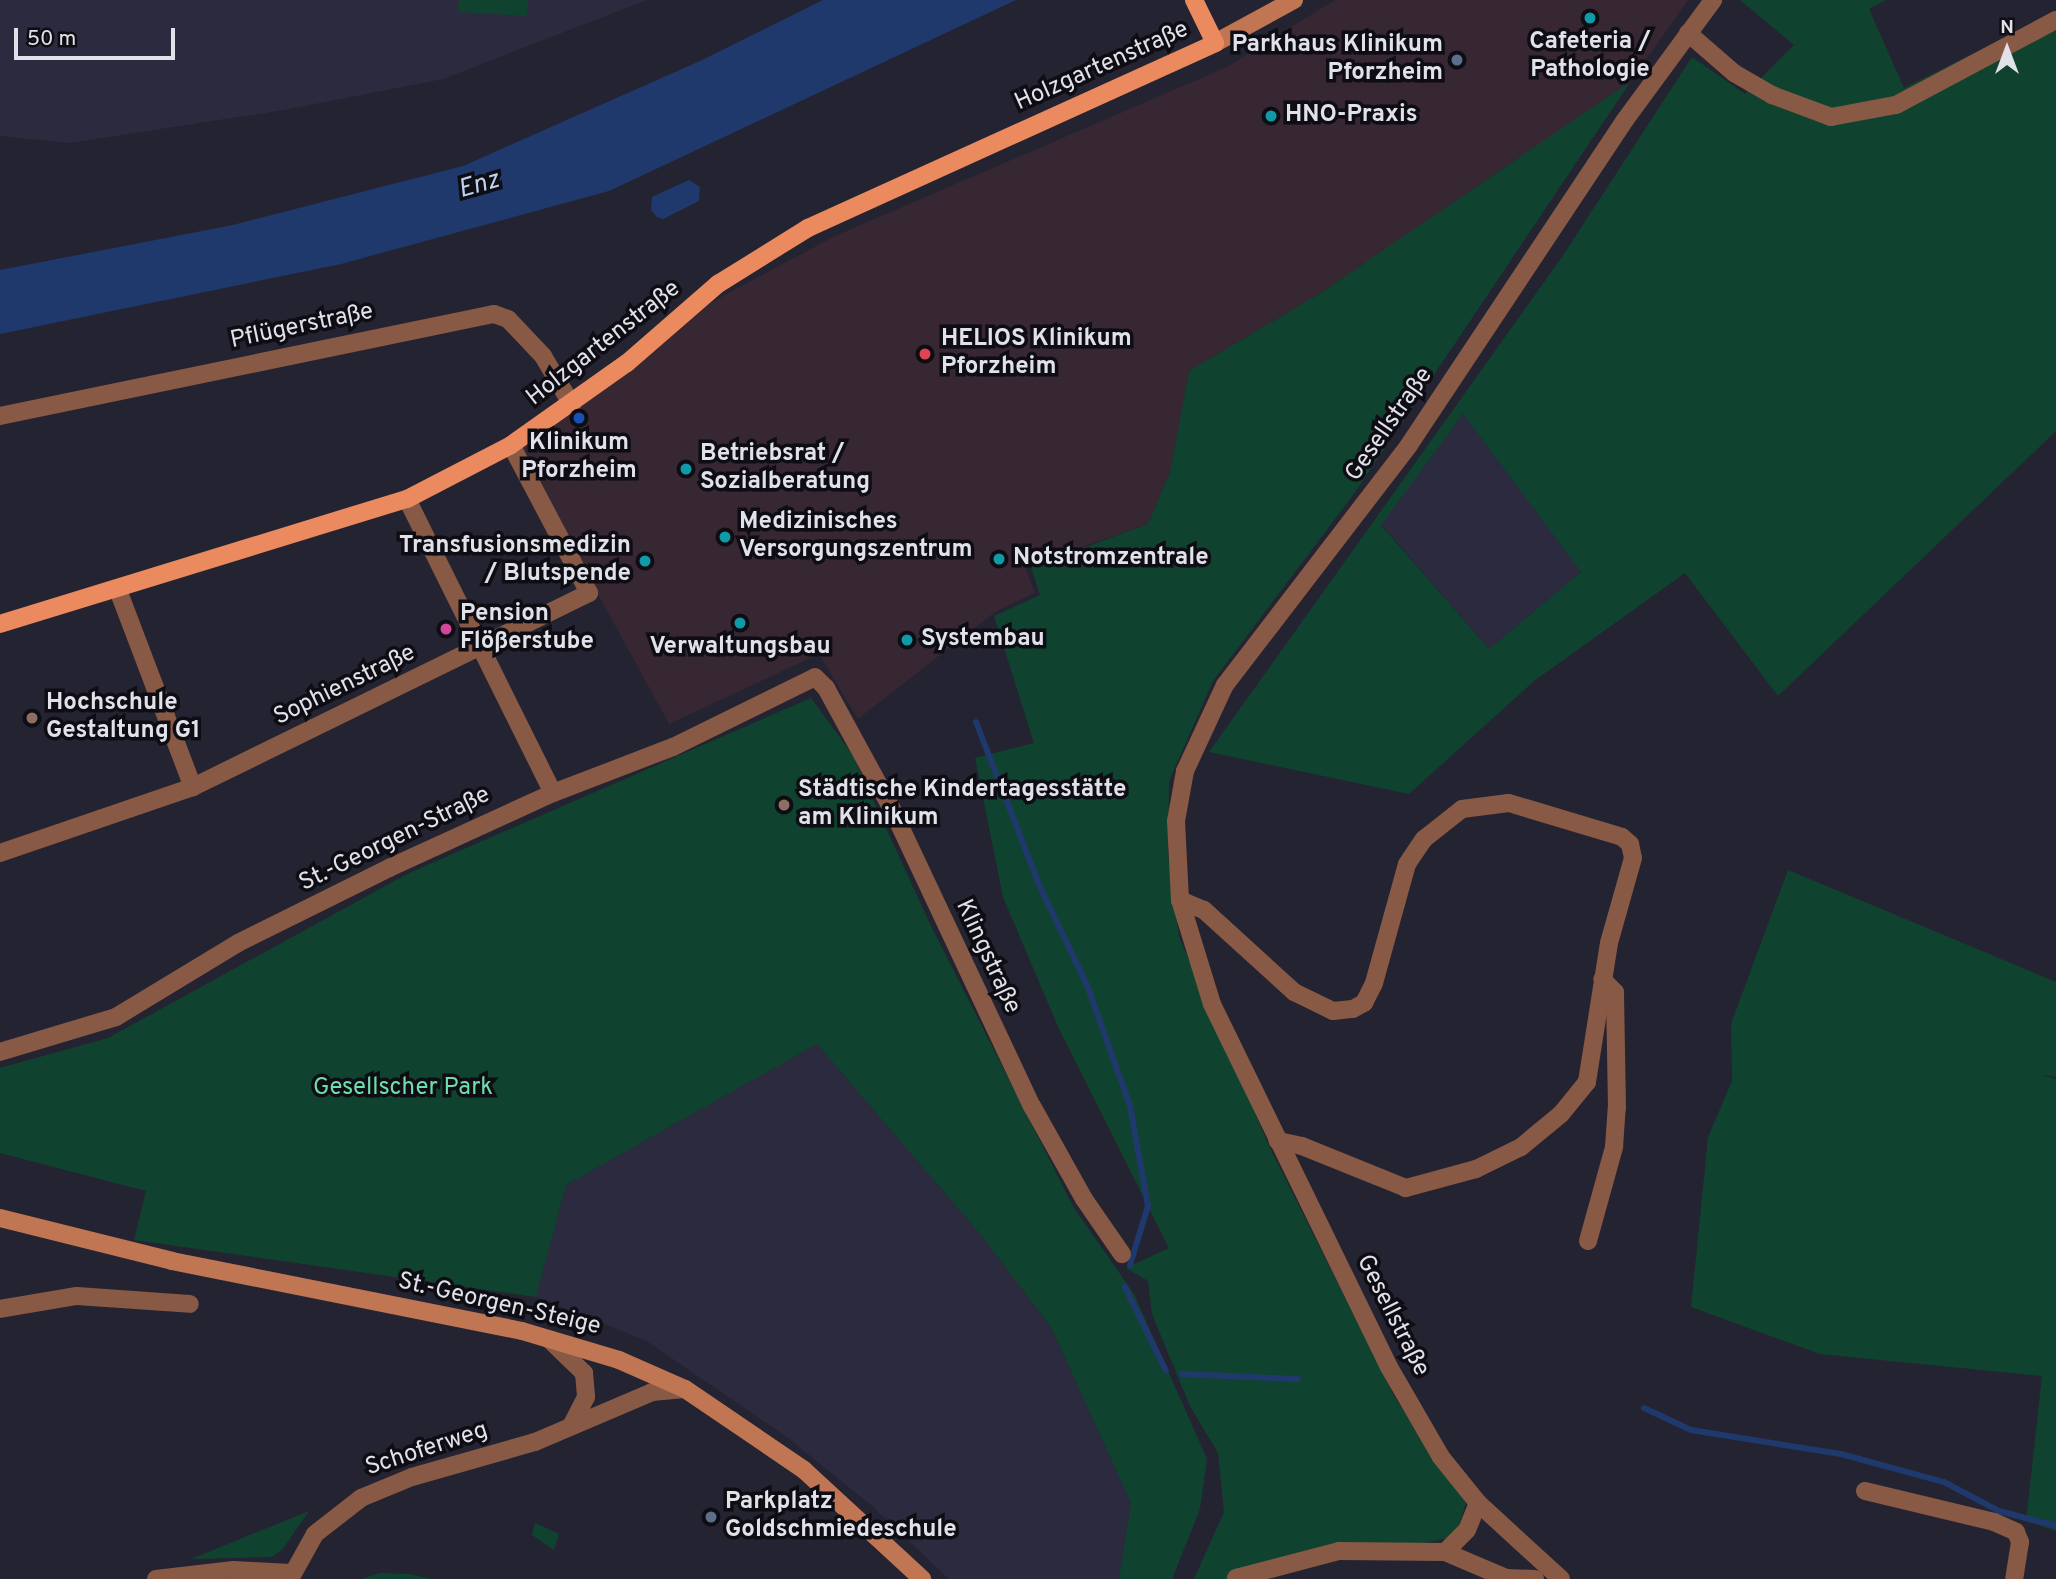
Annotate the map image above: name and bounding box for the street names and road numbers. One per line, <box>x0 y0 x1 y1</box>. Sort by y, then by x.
street label: Holzgartenstraße <box>1011 16 1193 118</box>
street label: Holzgartenstraße <box>521 275 687 413</box>
street label: Pflügerstraße <box>228 298 376 356</box>
street label: Gesellstraße <box>1340 362 1440 488</box>
street label: Sophienstraße <box>270 639 420 733</box>
street label: St.-Georgen-Straße <box>295 781 495 899</box>
street label: Klingstraße <box>948 895 1026 1019</box>
street label: Gesellstraße <box>1349 1250 1435 1382</box>
street label: St.-Georgen-Steige <box>395 1268 603 1342</box>
street label: Schoferweg <box>362 1417 492 1483</box>

